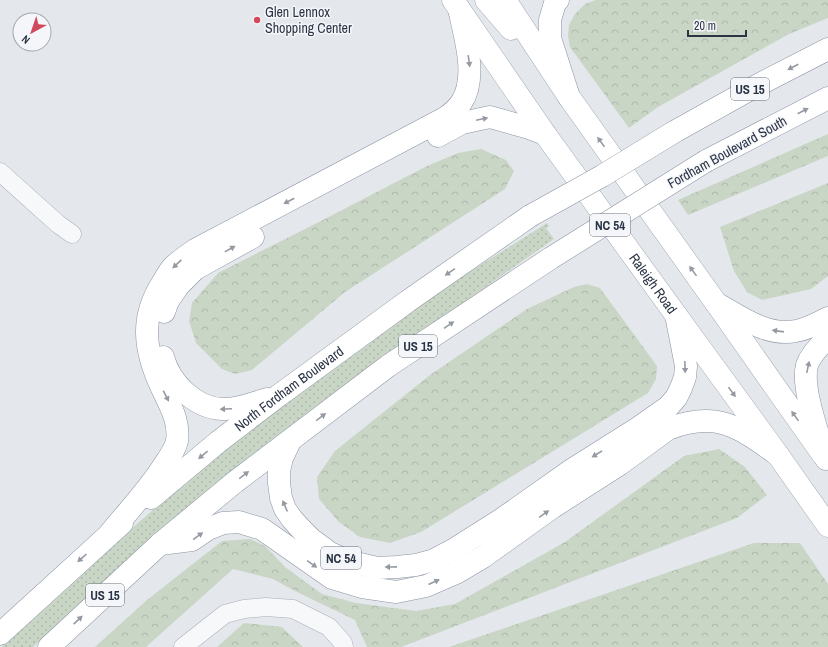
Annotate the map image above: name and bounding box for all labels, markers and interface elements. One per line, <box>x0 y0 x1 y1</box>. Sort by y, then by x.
place label: Glen Lennox Shopping Center <box>265 3 352 37</box>
north arrow <box>12 12 52 52</box>
scale bar <box>688 12 746 38</box>
marker: Glen Lennox Shopping Center <box>252 15 262 25</box>
text: 20 m <box>694 18 716 34</box>
text: N <box>19 32 33 47</box>
one-way arrow <box>466 55 472 67</box>
one-way arrow <box>787 64 799 70</box>
road number: US 15 <box>731 78 769 100</box>
one-way arrow <box>798 108 809 114</box>
street label: Fordham Boulevard South <box>664 112 790 192</box>
one-way arrow <box>475 115 488 121</box>
one-way arrow <box>597 137 605 147</box>
one-way arrow <box>284 197 295 204</box>
road number: NC 54 <box>590 214 630 236</box>
one-way arrow <box>224 246 236 253</box>
street label: Raleigh Road <box>625 250 681 317</box>
one-way arrow <box>172 260 182 269</box>
one-way arrow <box>689 265 697 276</box>
one-way arrow <box>444 268 455 276</box>
one-way arrow <box>444 321 454 329</box>
one-way arrow <box>772 328 784 334</box>
road number: US 15 <box>399 335 437 357</box>
street label: North Fordham Boulevard <box>231 342 347 435</box>
one-way arrow <box>682 361 688 374</box>
one-way arrow <box>805 361 811 373</box>
one-way arrow <box>728 386 736 397</box>
one-way arrow <box>163 391 170 402</box>
one-way arrow <box>220 405 232 412</box>
one-way arrow <box>791 411 799 421</box>
one-way arrow <box>315 413 326 421</box>
one-way arrow <box>198 450 208 459</box>
one-way arrow <box>592 450 602 458</box>
one-way arrow <box>239 471 250 479</box>
one-way arrow <box>282 500 288 511</box>
one-way arrow <box>539 510 550 518</box>
one-way arrow <box>192 532 203 540</box>
road number: NC 54 <box>321 547 361 569</box>
one-way arrow <box>77 553 87 563</box>
one-way arrow <box>307 560 317 568</box>
one-way arrow <box>385 564 397 571</box>
one-way arrow <box>429 579 440 585</box>
road number: US 15 <box>86 584 124 606</box>
one-way arrow <box>73 616 83 625</box>

